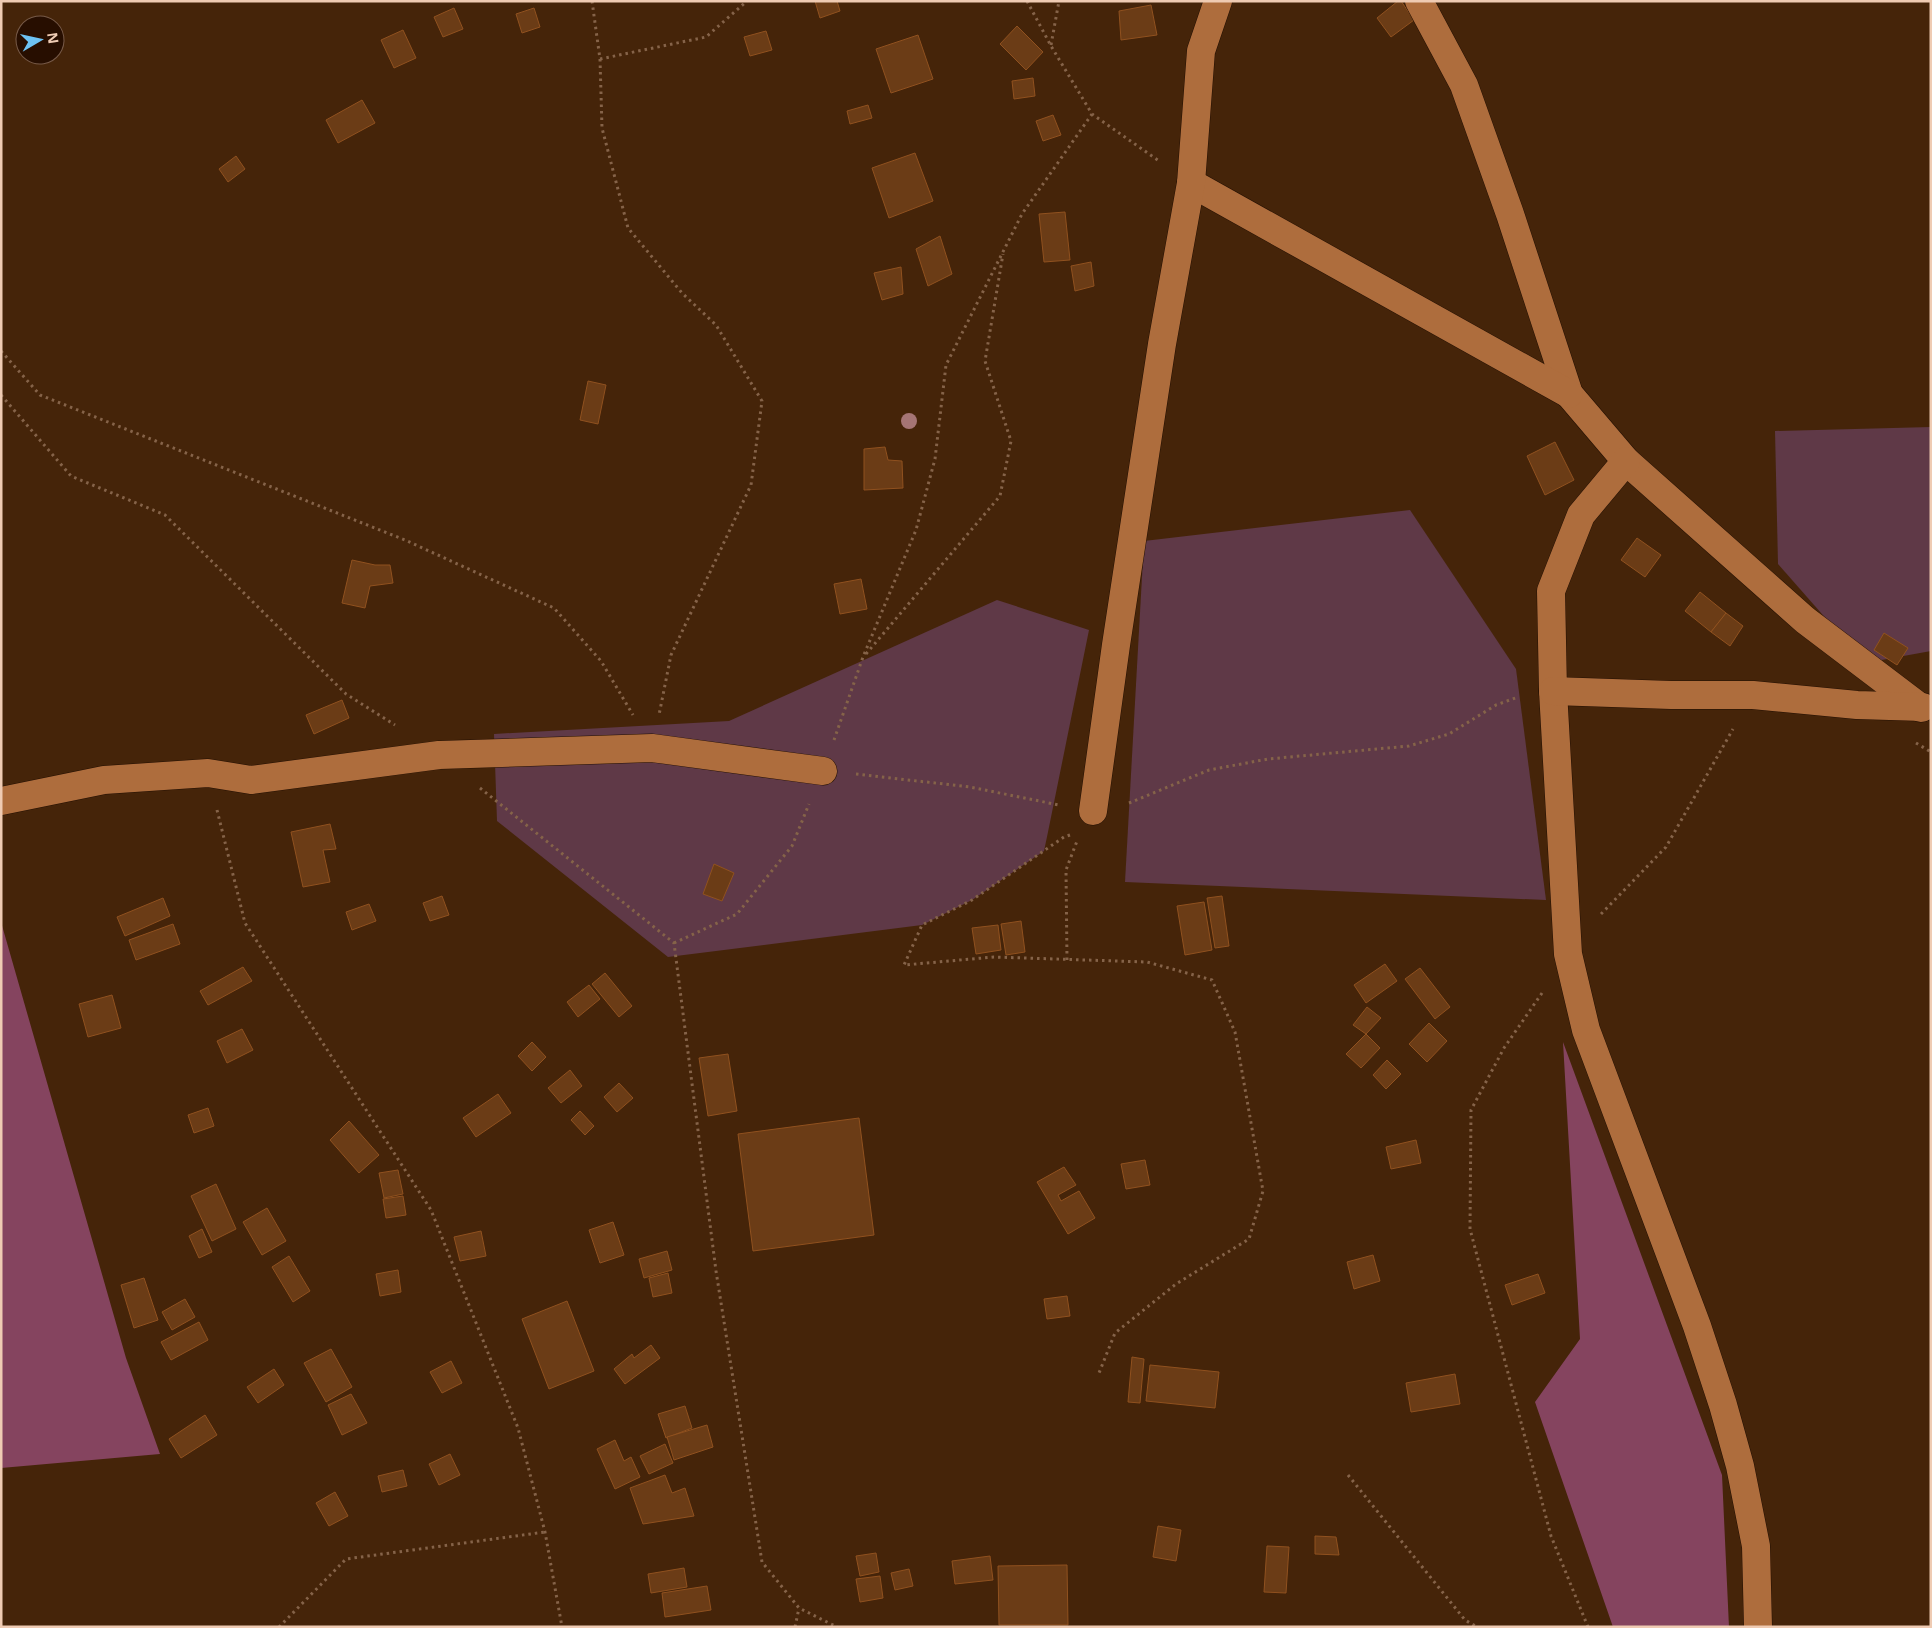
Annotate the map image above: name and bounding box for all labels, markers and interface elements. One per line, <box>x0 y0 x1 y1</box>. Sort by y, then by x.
north arrow <box>15 15 65 65</box>
text: N <box>43 31 64 45</box>

